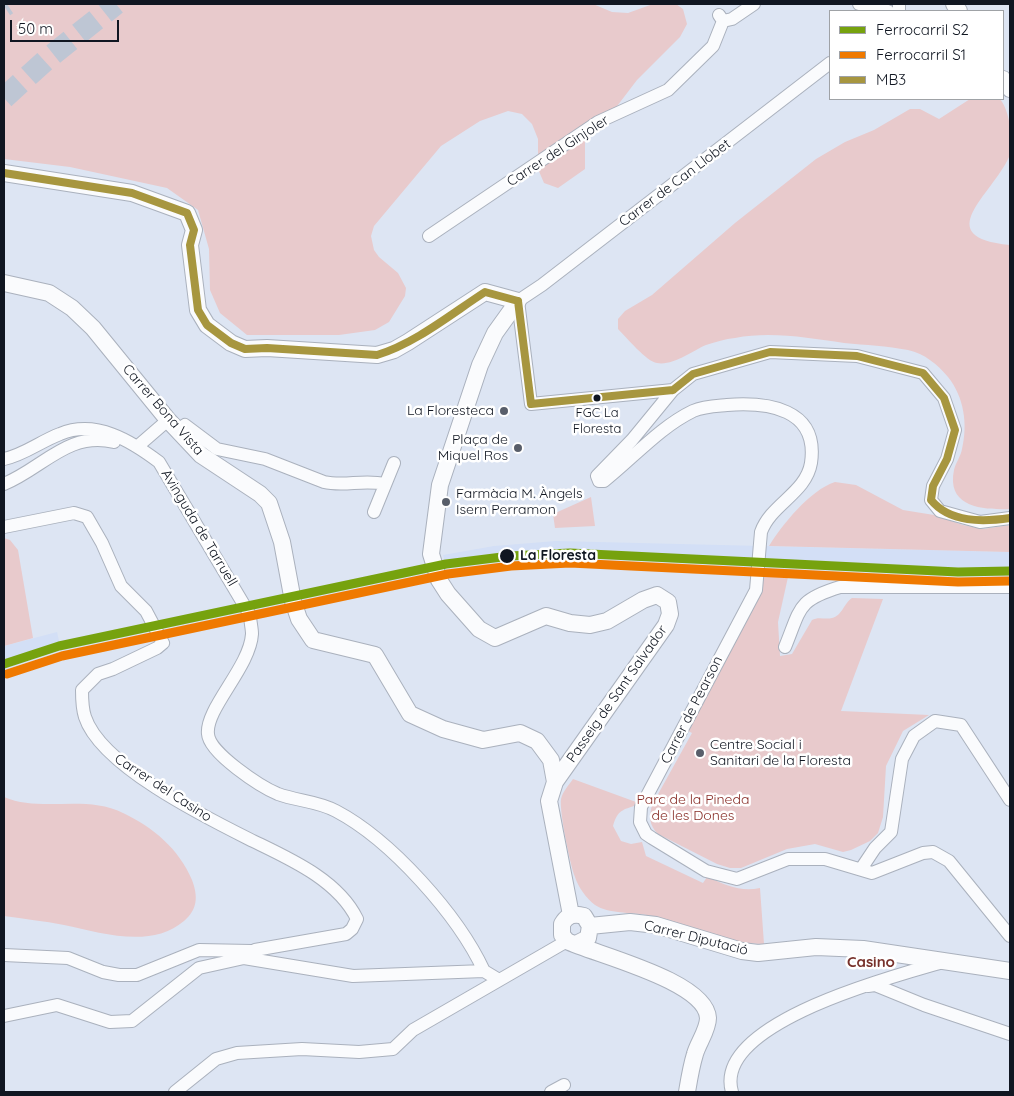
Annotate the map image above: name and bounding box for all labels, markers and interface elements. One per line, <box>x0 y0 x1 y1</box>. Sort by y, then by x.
scale bar <box>12 10 121 42</box>
legend <box>829 10 1004 100</box>
text: 50 m <box>18 19 53 38</box>
text: Ferrocarril S2 <box>876 20 969 39</box>
text: Ferrocarril S1 <box>876 45 966 64</box>
text: MB3 <box>876 70 906 89</box>
street label: Carrer del Ginjoler <box>504 112 612 190</box>
street label: Carrer de Can Llobet <box>616 136 734 230</box>
street label: Carrer Bona Vista <box>119 361 207 459</box>
marker: FGC La Floresta <box>592 393 602 403</box>
place label: La Floresteca <box>407 403 494 419</box>
marker: La Floresteca <box>498 405 510 417</box>
place label: FGC La Floresta <box>573 405 621 436</box>
place label: Plaça de Miquel Ros <box>438 432 508 464</box>
marker: Plaça de Miquel Ros <box>512 442 524 454</box>
street label: Avinguda de Tarruell <box>157 467 241 589</box>
place label: Farmàcia M. Àngels Isern Perramon <box>456 486 583 518</box>
marker: Farmàcia M. Àngels Isern Perramon <box>440 496 452 508</box>
marker: La Floresta <box>498 547 516 565</box>
place label: La Floresta <box>520 548 596 564</box>
street label: Passeig de Sant Salvador <box>563 622 671 766</box>
street label: Carrer de Pearson <box>658 653 726 767</box>
place label: Centre Social i Sanitari de la Floresta <box>710 737 851 770</box>
marker: Centre Social i Sanitari de la Floresta <box>694 747 706 759</box>
street label: Carrer del Casino <box>111 750 215 826</box>
park label: Parc de la Pineda de les Dones <box>637 792 749 824</box>
street label: Carrer Diputació <box>642 917 750 959</box>
district label: Casino <box>847 953 895 971</box>

